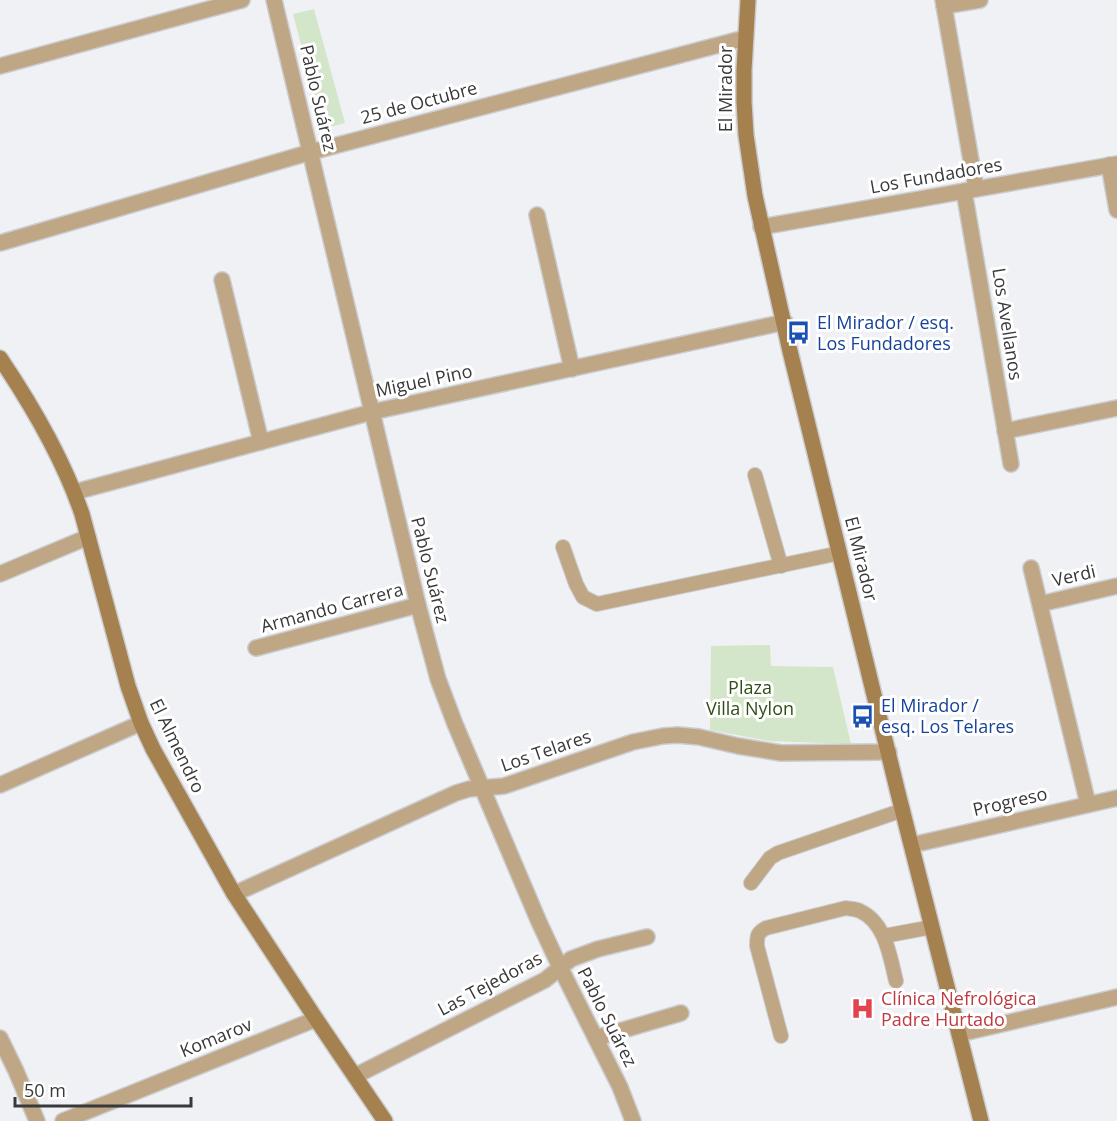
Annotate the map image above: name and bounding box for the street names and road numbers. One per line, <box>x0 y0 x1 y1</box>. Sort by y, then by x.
street label: Pablo Suárez <box>295 42 343 153</box>
street label: El Mirador <box>713 45 737 132</box>
street label: 25 de Octubre <box>358 75 480 129</box>
street label: Los Fundadores <box>868 152 1004 198</box>
street label: Los Avellanos <box>987 266 1029 382</box>
street label: Miguel Pino <box>373 358 474 402</box>
street label: Pablo Suárez <box>406 514 456 625</box>
street label: El Mirador <box>840 514 884 604</box>
street label: Verdi <box>1050 558 1098 592</box>
street label: Armando Carrera <box>258 576 406 638</box>
street label: El Almendro <box>145 694 211 797</box>
street label: Los Telares <box>497 723 594 777</box>
street label: Progreso <box>970 781 1049 821</box>
street label: Las Tejedoras <box>433 946 546 1021</box>
street label: Pablo Suárez <box>573 963 643 1070</box>
street label: Komarov <box>176 1012 255 1062</box>

